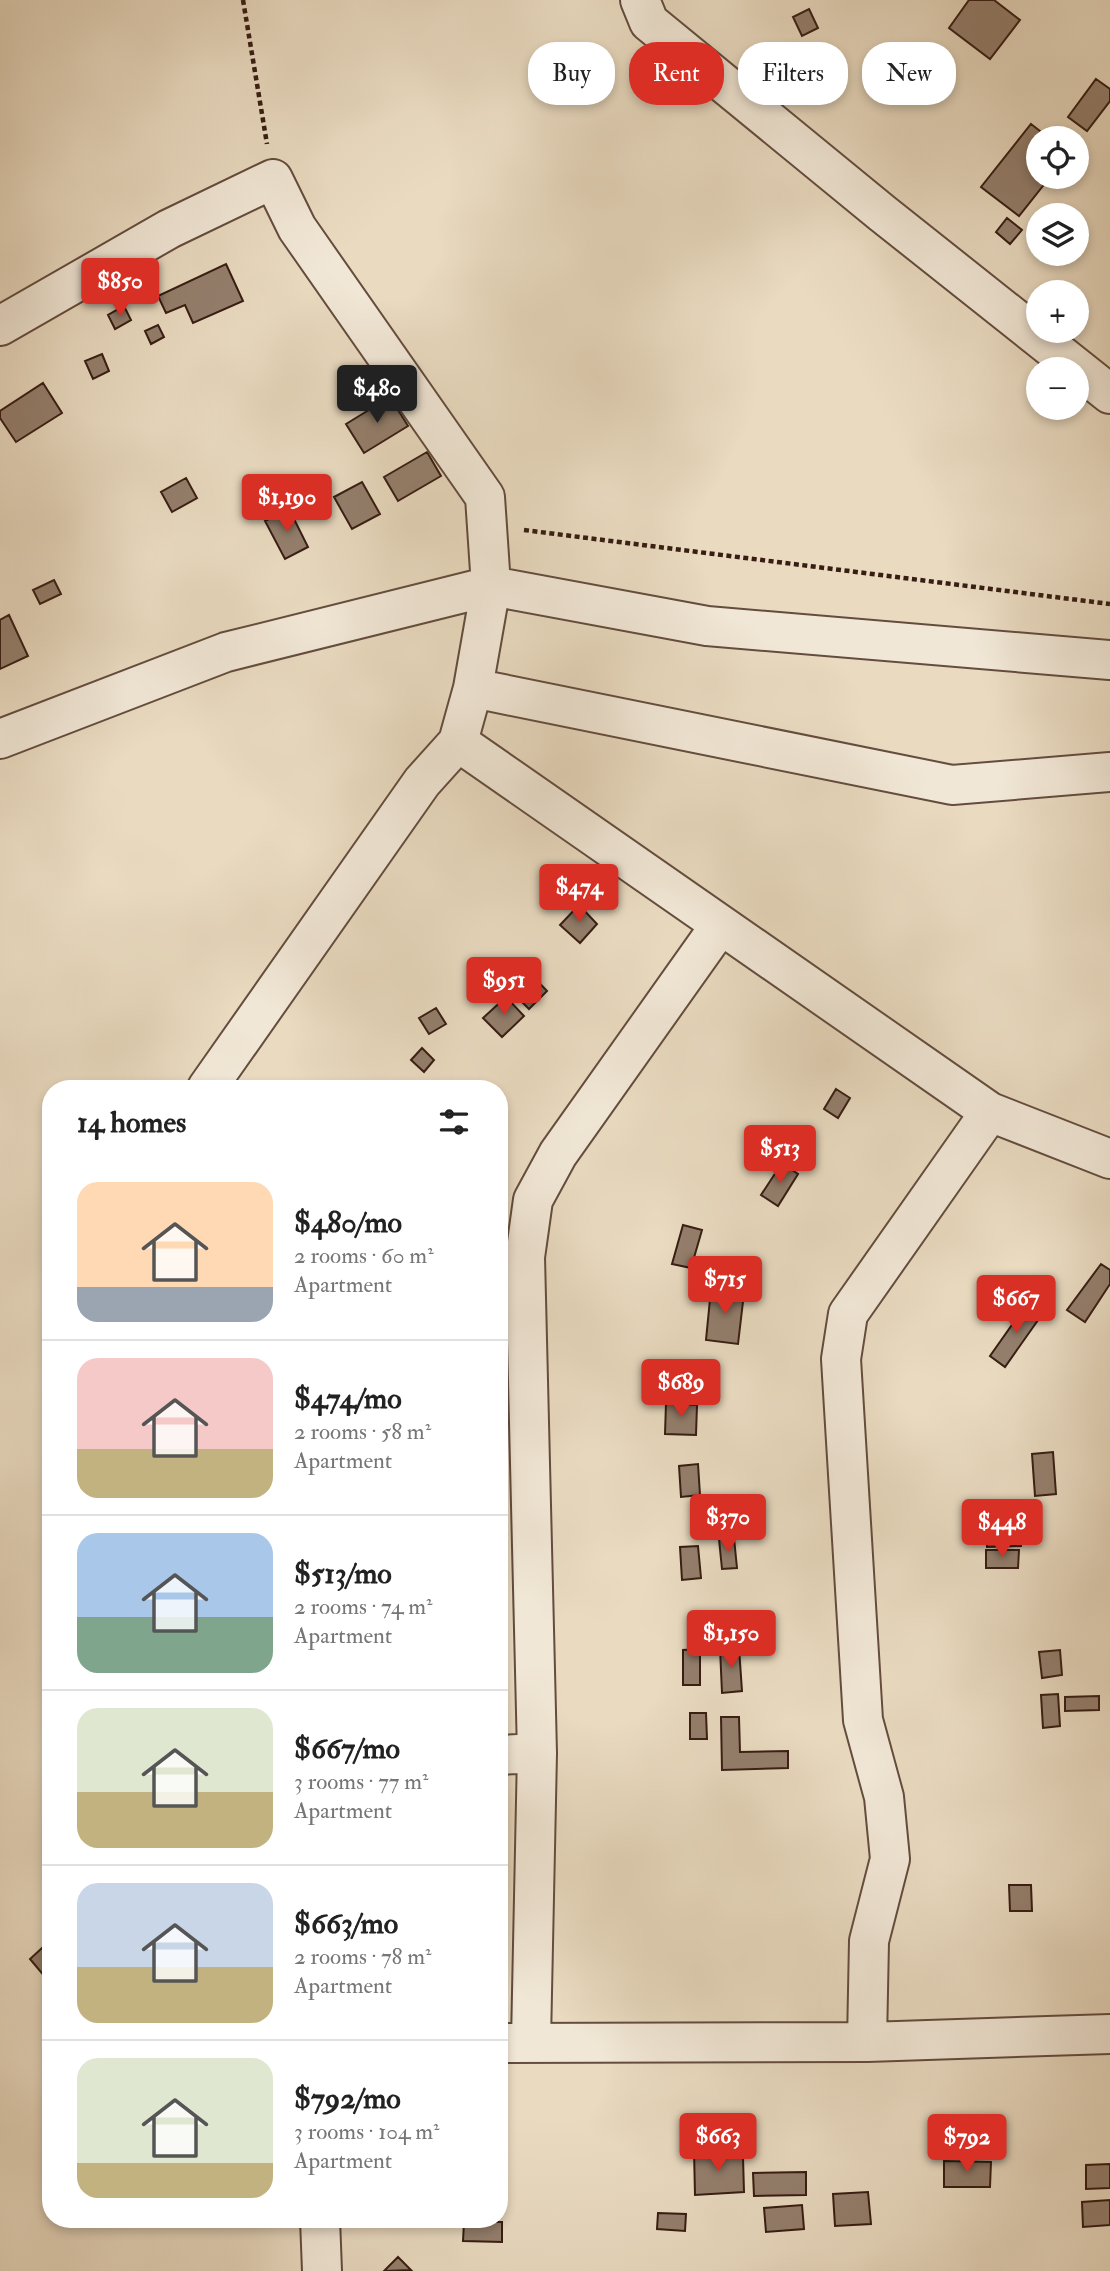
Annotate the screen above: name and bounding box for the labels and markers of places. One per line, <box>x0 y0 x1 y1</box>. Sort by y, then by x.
pin: $850 <box>79 258 161 318</box>
pin: $480 <box>336 366 418 425</box>
pin: $1,190 <box>230 475 344 534</box>
pin: $474 <box>538 864 620 924</box>
pin: $951 <box>463 958 545 1017</box>
pin: $513 <box>739 1126 821 1185</box>
pin: $715 <box>684 1256 766 1316</box>
pin: $667 <box>975 1276 1057 1335</box>
pin: $689 <box>640 1360 722 1419</box>
pin: $370 <box>687 1494 769 1554</box>
pin: $448 <box>961 1500 1043 1559</box>
pin: $1,150 <box>674 1610 788 1670</box>
pin: $663 <box>677 2114 759 2173</box>
pin: $792 <box>926 2114 1008 2174</box>

